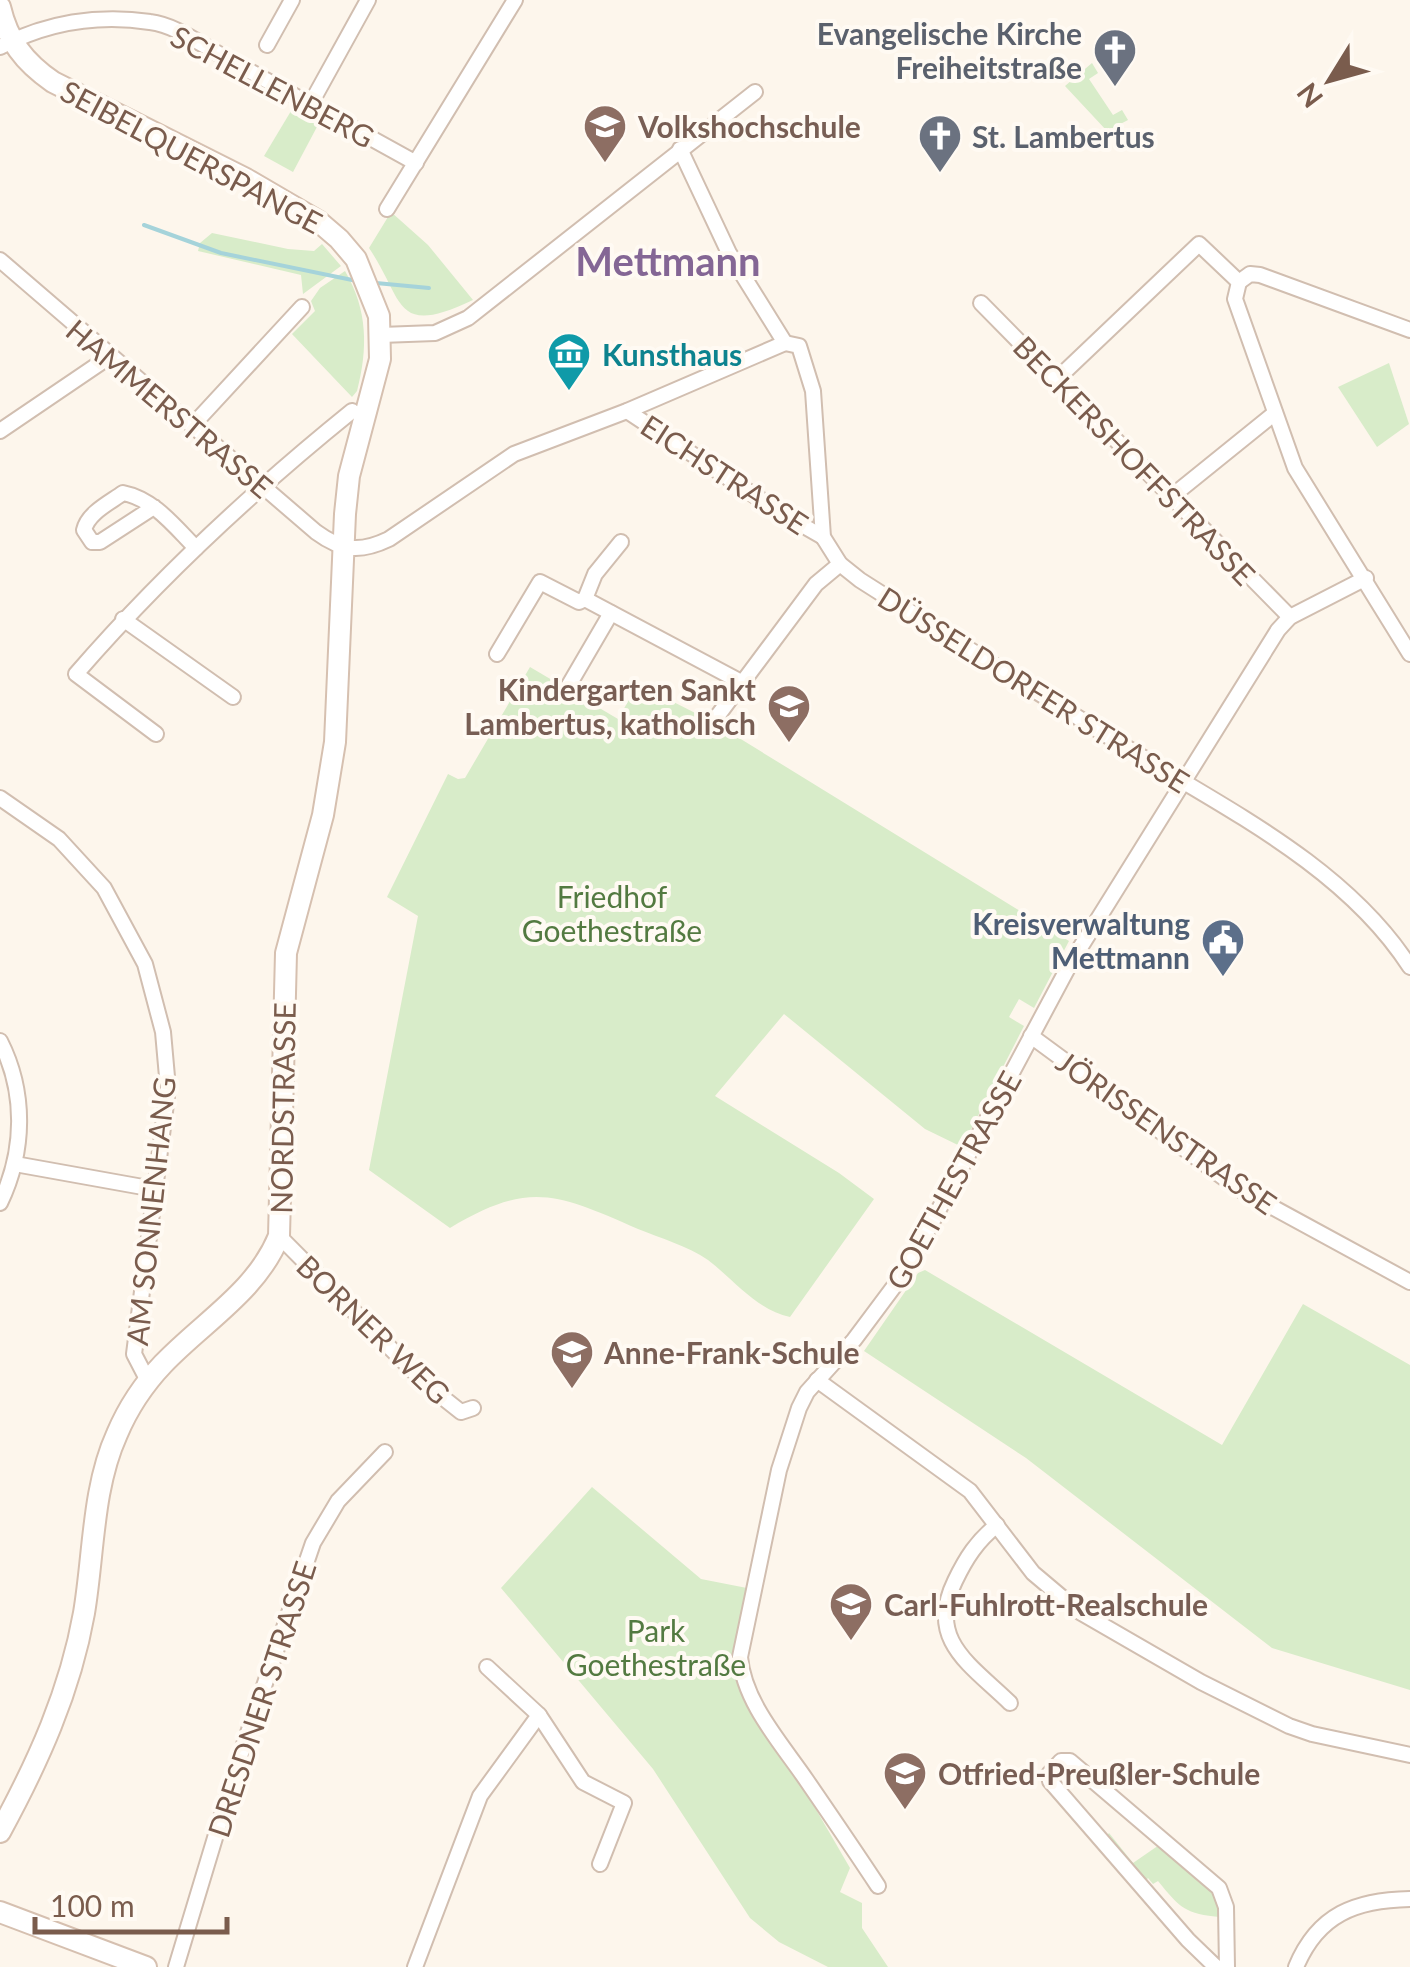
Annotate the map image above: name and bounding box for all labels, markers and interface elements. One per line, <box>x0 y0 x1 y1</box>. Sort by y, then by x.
place label: Evangelische Kirche Freiheitstraße <box>817 15 1082 85</box>
street label: SCHELLENBERG <box>165 17 381 155</box>
church icon: Evangelische Kirche Freiheitstraße <box>1092 27 1138 88</box>
north arrow <box>1280 30 1380 130</box>
street label: SEIBELQUERSPANGE <box>55 72 329 240</box>
text: N <box>1289 77 1329 114</box>
school or university icon: Volkshochschule <box>582 103 628 164</box>
place label: Volkshochschule <box>637 108 861 144</box>
church icon: St. Lambertus <box>917 113 963 174</box>
place label: St. Lambertus <box>972 118 1155 154</box>
district label: Mettmann <box>575 237 761 285</box>
street label: HAMMERSTRASSE <box>60 311 280 505</box>
street label: BECKERSHOFFSTRASSE <box>1007 328 1263 592</box>
museum icon: Kunsthaus <box>546 331 592 392</box>
place label: Kunsthaus <box>602 336 742 372</box>
street label: EICHSTRASSE <box>635 407 815 541</box>
street label: DÜSSELDORFER STRASSE <box>872 578 1196 800</box>
place label: Kindergarten Sankt Lambertus, katholisch <box>464 671 756 741</box>
school or university icon: Kindergarten Sankt Lambertus, katholisch <box>766 683 812 744</box>
park label: Friedhof Goethestraße <box>522 878 702 948</box>
place label: Kreisverwaltung Mettmann <box>972 905 1190 975</box>
public building icon: Kreisverwaltung Mettmann <box>1200 917 1246 978</box>
street label: NORDSTRASSE <box>262 1002 302 1214</box>
street label: JÖRISSENSTRASSE <box>1050 1043 1284 1221</box>
street label: GOETHESTRASSE <box>878 1064 1028 1296</box>
street label: AM SONNENHANG <box>118 1075 182 1347</box>
street label: BORNER WEG <box>290 1247 458 1411</box>
school or university icon: Anne-Frank-Schule <box>549 1329 595 1390</box>
place label: Anne-Frank-Schule <box>603 1334 860 1370</box>
street label: DRESDNER STRASSE <box>199 1557 323 1841</box>
school or university icon: Carl-Fuhlrott-Realschule <box>828 1581 874 1642</box>
place label: Carl-Fuhlrott-Realschule <box>884 1586 1208 1622</box>
park label: Park Goethestraße <box>566 1612 746 1682</box>
school or university icon: Otfried-Preußler-Schule <box>882 1750 928 1811</box>
place label: Otfried-Preußler-Schule <box>938 1755 1260 1791</box>
scale bar <box>35 1872 228 1934</box>
text: 100 m <box>50 1887 135 1923</box>

